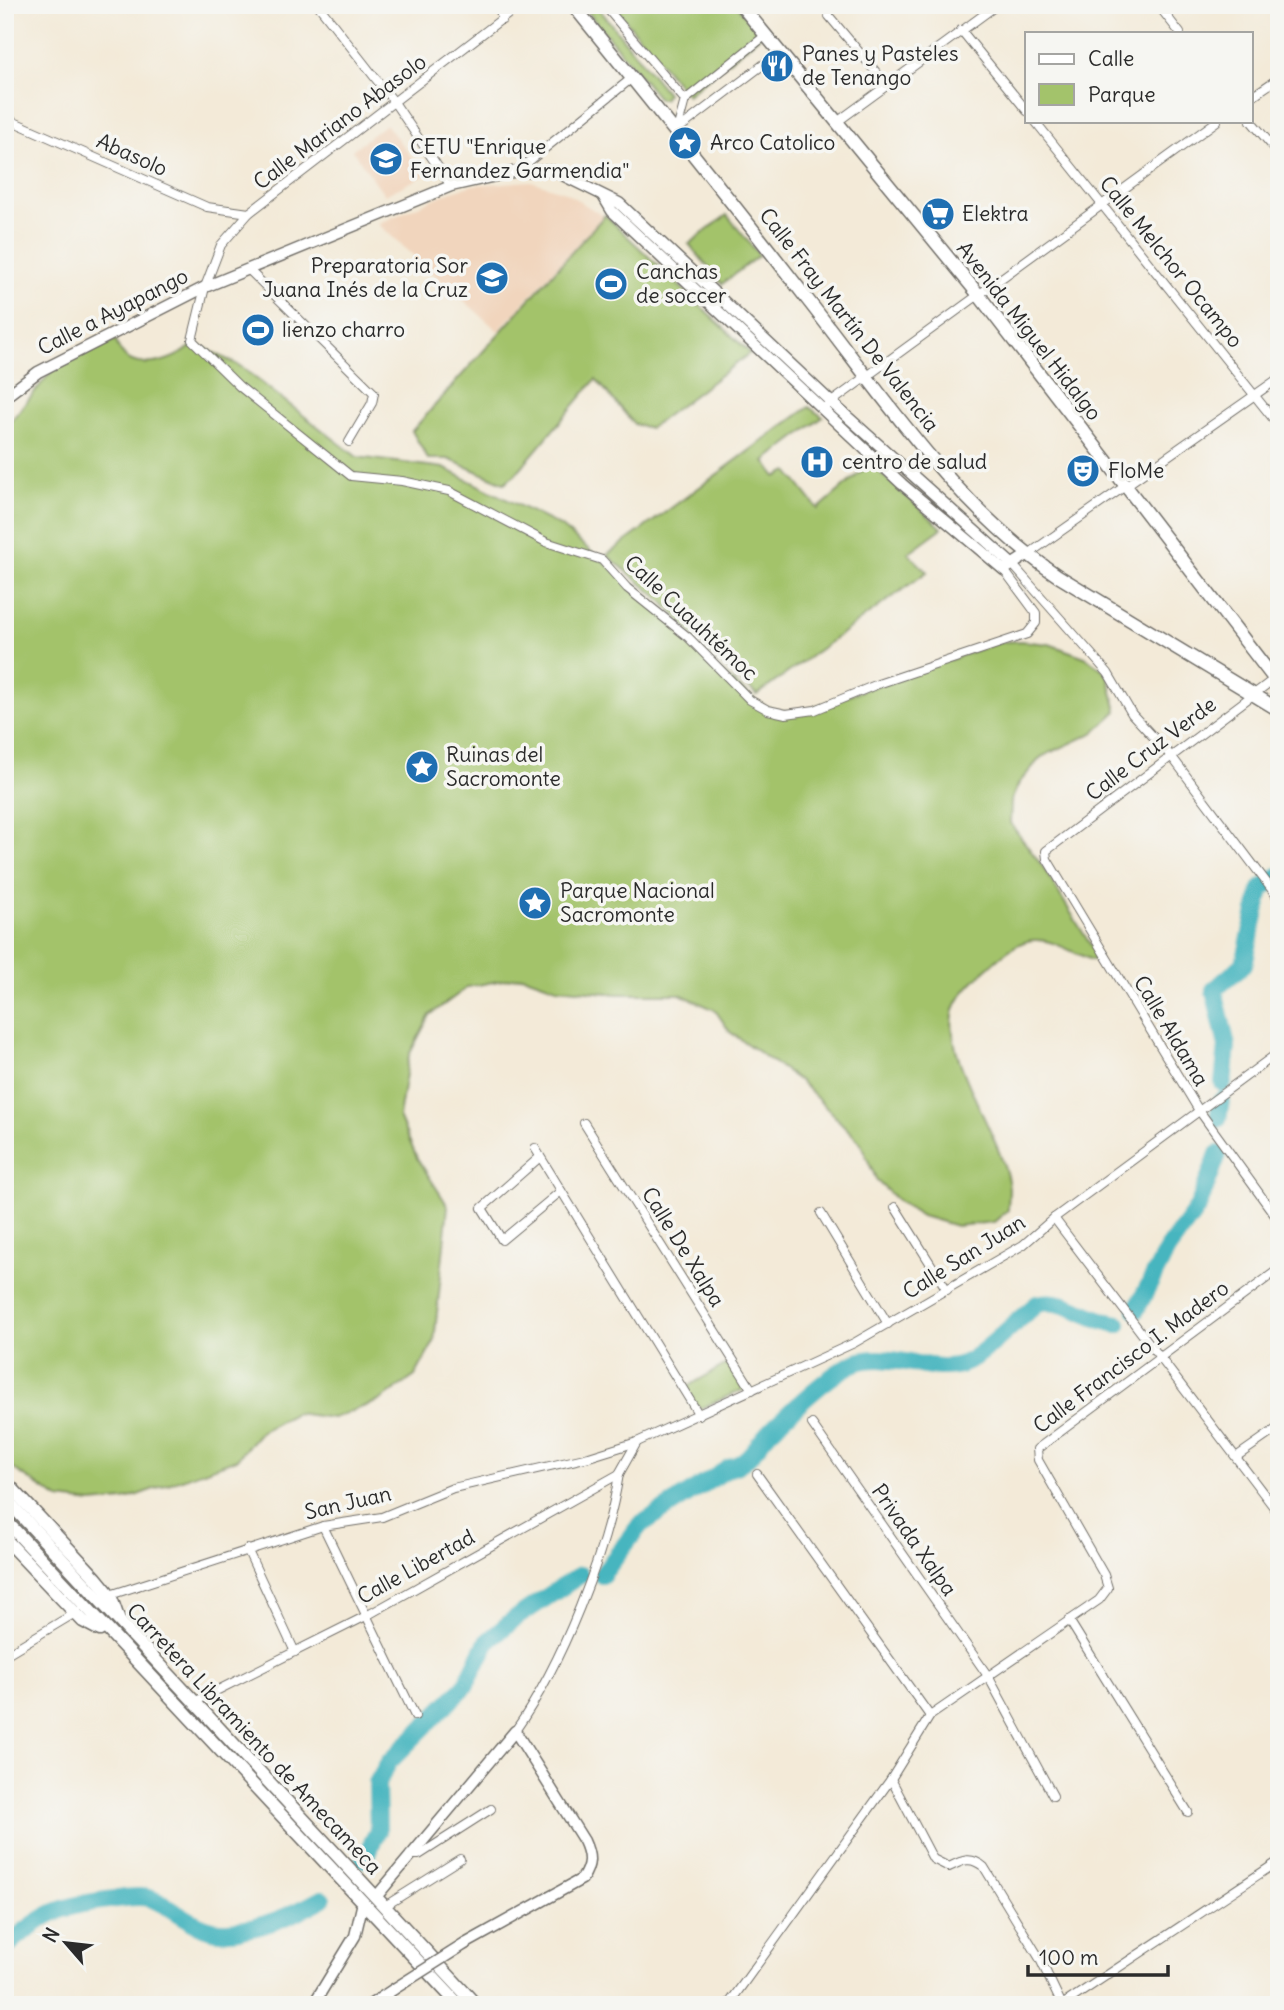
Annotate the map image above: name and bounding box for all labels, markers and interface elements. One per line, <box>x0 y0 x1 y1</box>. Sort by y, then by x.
legend <box>1025 32 1252 122</box>
place label: Panes y Pasteles de Tenango <box>802 40 958 91</box>
text: Calle <box>1088 45 1134 72</box>
restaurant icon: Panes y Pasteles de Tenango <box>758 47 796 85</box>
street label: Calle Mariano Abasolo <box>248 48 431 195</box>
text: Parque <box>1088 81 1156 108</box>
place icon: Arco Catolico <box>666 124 704 162</box>
street label: Abasolo <box>92 127 172 182</box>
place label: Arco Catolico <box>710 129 835 156</box>
place label: CETU "Enrique Fernandez Garmendia" <box>410 133 629 184</box>
school or university icon: CETU "Enrique Fernandez Garmendia" <box>367 140 405 178</box>
street label: Calle Melchor Ocampo <box>1094 170 1249 353</box>
supermarket icon: Elektra <box>919 195 957 233</box>
place label: Elektra <box>962 200 1029 227</box>
street label: Calle Fray Martín De Valencia <box>754 202 945 437</box>
street label: Avenida Miguel Hidalgo <box>951 236 1108 426</box>
place label: Preparatoria Sor Juana Inés de la Cruz <box>262 252 468 303</box>
place label: Canchas de soccer <box>636 258 727 309</box>
school or university icon: Preparatoria Sor Juana Inés de la Cruz <box>473 259 511 297</box>
street label: Calle a Ayapango <box>33 262 193 361</box>
sports icon: Canchas de soccer <box>592 265 630 303</box>
sports icon: lienzo charro <box>239 311 277 349</box>
place label: lienzo charro <box>282 316 405 343</box>
hospital icon: centro de salud <box>798 443 836 481</box>
place label: centro de salud <box>842 448 987 475</box>
theatre icon: FloMe <box>1064 452 1102 490</box>
place label: FloMe <box>1108 457 1164 484</box>
street label: Calle Cuauhtémoc <box>619 549 764 686</box>
street label: Calle Cruz Verde <box>1080 691 1221 806</box>
place label: Ruinas del Sacromonte <box>446 741 561 792</box>
place icon: Ruinas del Sacromonte <box>403 748 441 786</box>
place label: Parque Nacional Sacromonte <box>560 877 715 928</box>
place icon: Parque Nacional Sacromonte <box>516 884 554 922</box>
street label: Calle Aldama <box>1128 971 1215 1091</box>
street label: Calle De Xalpa <box>636 1182 731 1312</box>
street label: Calle San Juan <box>898 1208 1030 1305</box>
street label: Calle Francisco I. Madero <box>1027 1274 1234 1439</box>
street label: Privada Xalpa <box>866 1478 963 1601</box>
street label: San Juan <box>302 1479 394 1526</box>
street label: Calle Libertad <box>352 1523 479 1610</box>
street label: Carretera Libramiento de Amecameca <box>121 1597 388 1880</box>
north arrow <box>32 1909 102 1979</box>
text: N <box>37 1924 65 1946</box>
scale bar <box>1028 1933 1168 1977</box>
text: 100 m <box>1039 1944 1098 1971</box>

